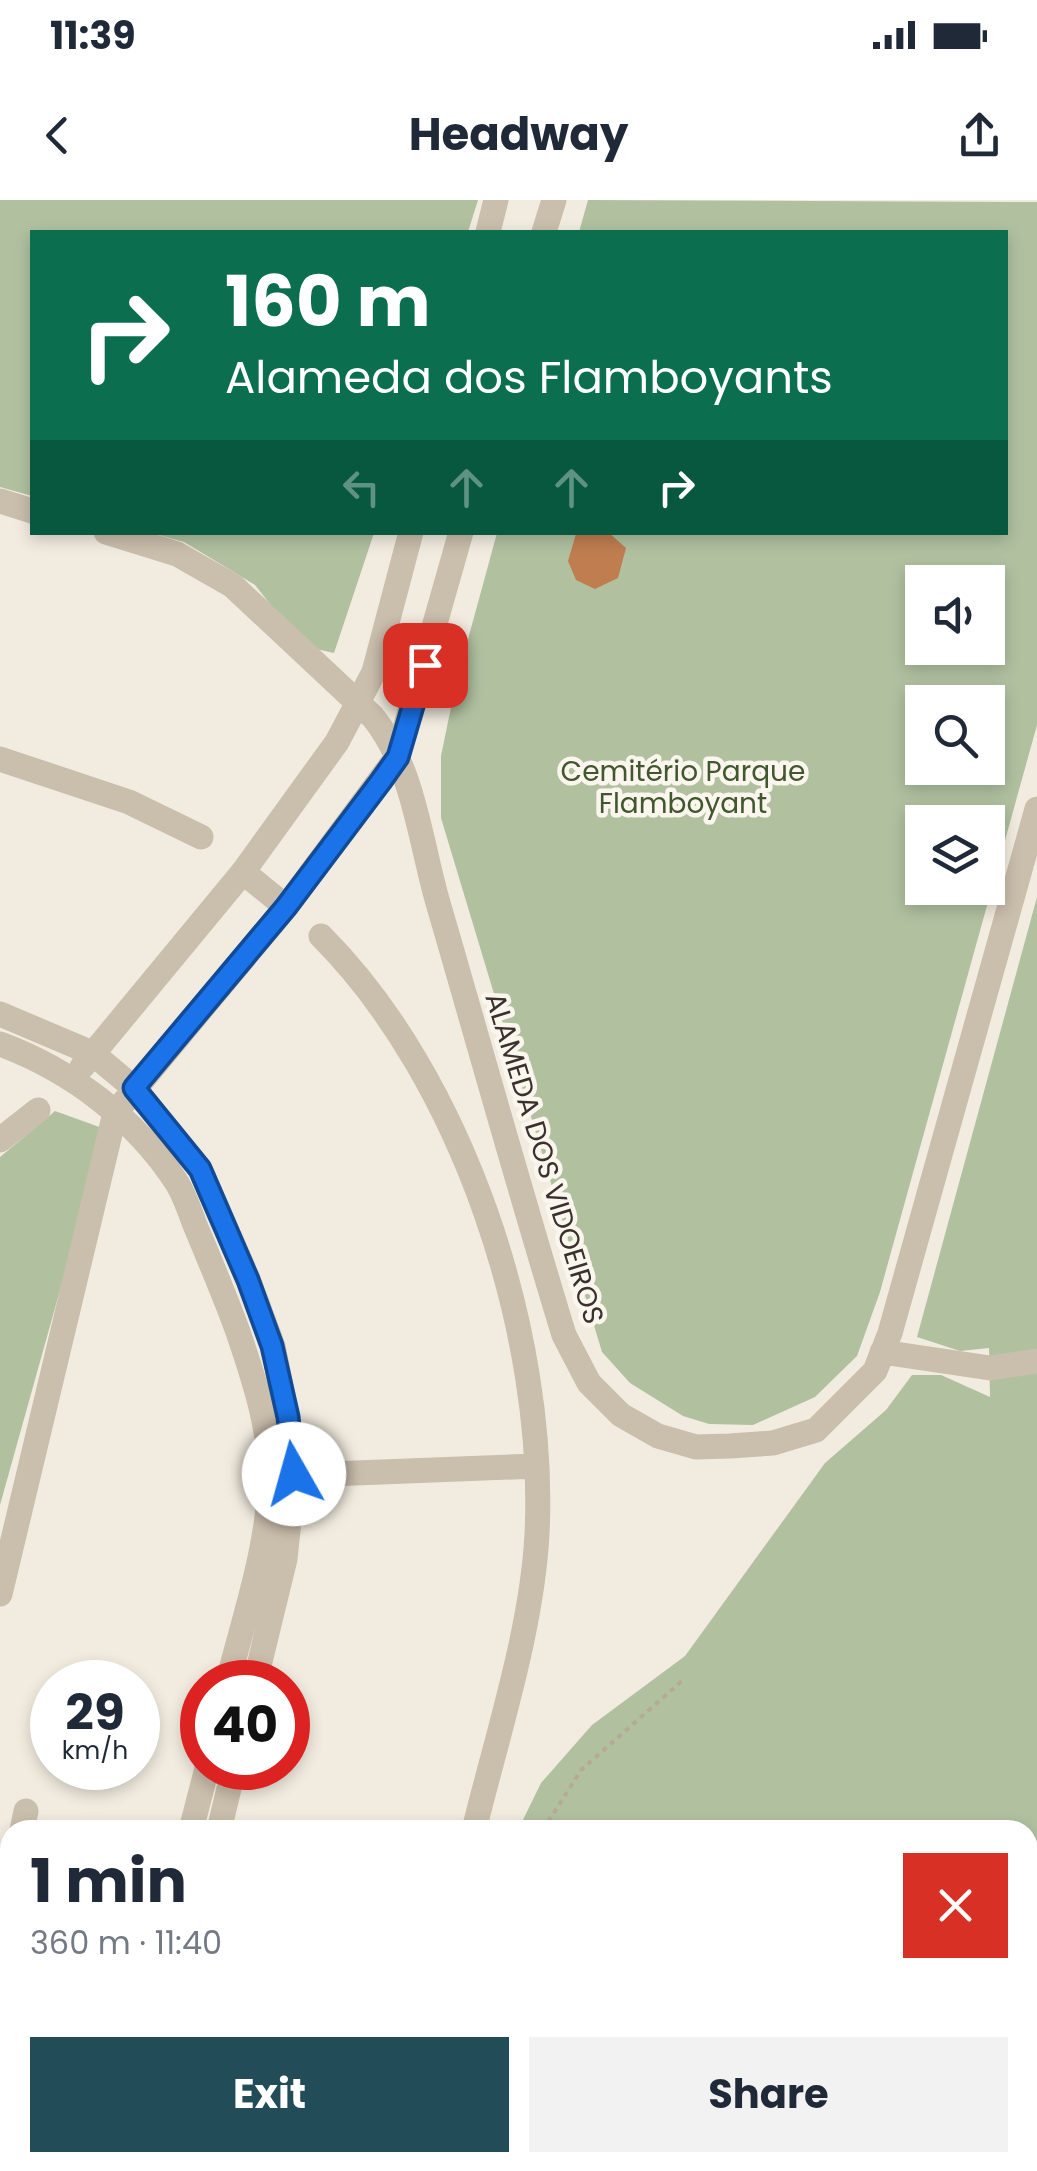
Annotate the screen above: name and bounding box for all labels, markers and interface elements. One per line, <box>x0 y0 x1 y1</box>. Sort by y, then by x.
text: 11:39 <box>50 9 136 62</box>
text: Headway <box>409 103 628 166</box>
icon: back <box>30 108 85 163</box>
icon: share <box>952 108 1007 163</box>
text: 160 m <box>225 252 431 351</box>
icon: right <box>60 270 190 400</box>
text: Alameda dos Flamboyants <box>225 346 833 409</box>
icon: left <box>334 460 389 515</box>
icon: ahead <box>439 460 494 515</box>
icon: ahead <box>544 460 599 515</box>
icon: right <box>649 460 704 515</box>
map controls <box>905 565 1005 905</box>
button: sound <box>905 565 1005 665</box>
pin <box>383 623 468 708</box>
icon: arrive <box>398 638 453 693</box>
button: search <box>905 685 1005 785</box>
park label: Cemitério Parque Flamboyant <box>561 752 805 823</box>
button: layers <box>905 805 1005 905</box>
street label: ALAMEDA DOS VIDOEIROS <box>476 988 614 1329</box>
position arrow <box>242 1422 346 1526</box>
speed limit sign: 40 <box>180 1660 310 1790</box>
text: 29 <box>65 1677 125 1748</box>
text: km/h <box>62 1733 128 1768</box>
text: 1 min <box>30 1839 187 1923</box>
button: close <box>903 1853 1008 1958</box>
text: 360 m · 11:40 <box>30 1920 222 1965</box>
button: Exit <box>30 2037 509 2152</box>
button: Share <box>529 2037 1008 2152</box>

